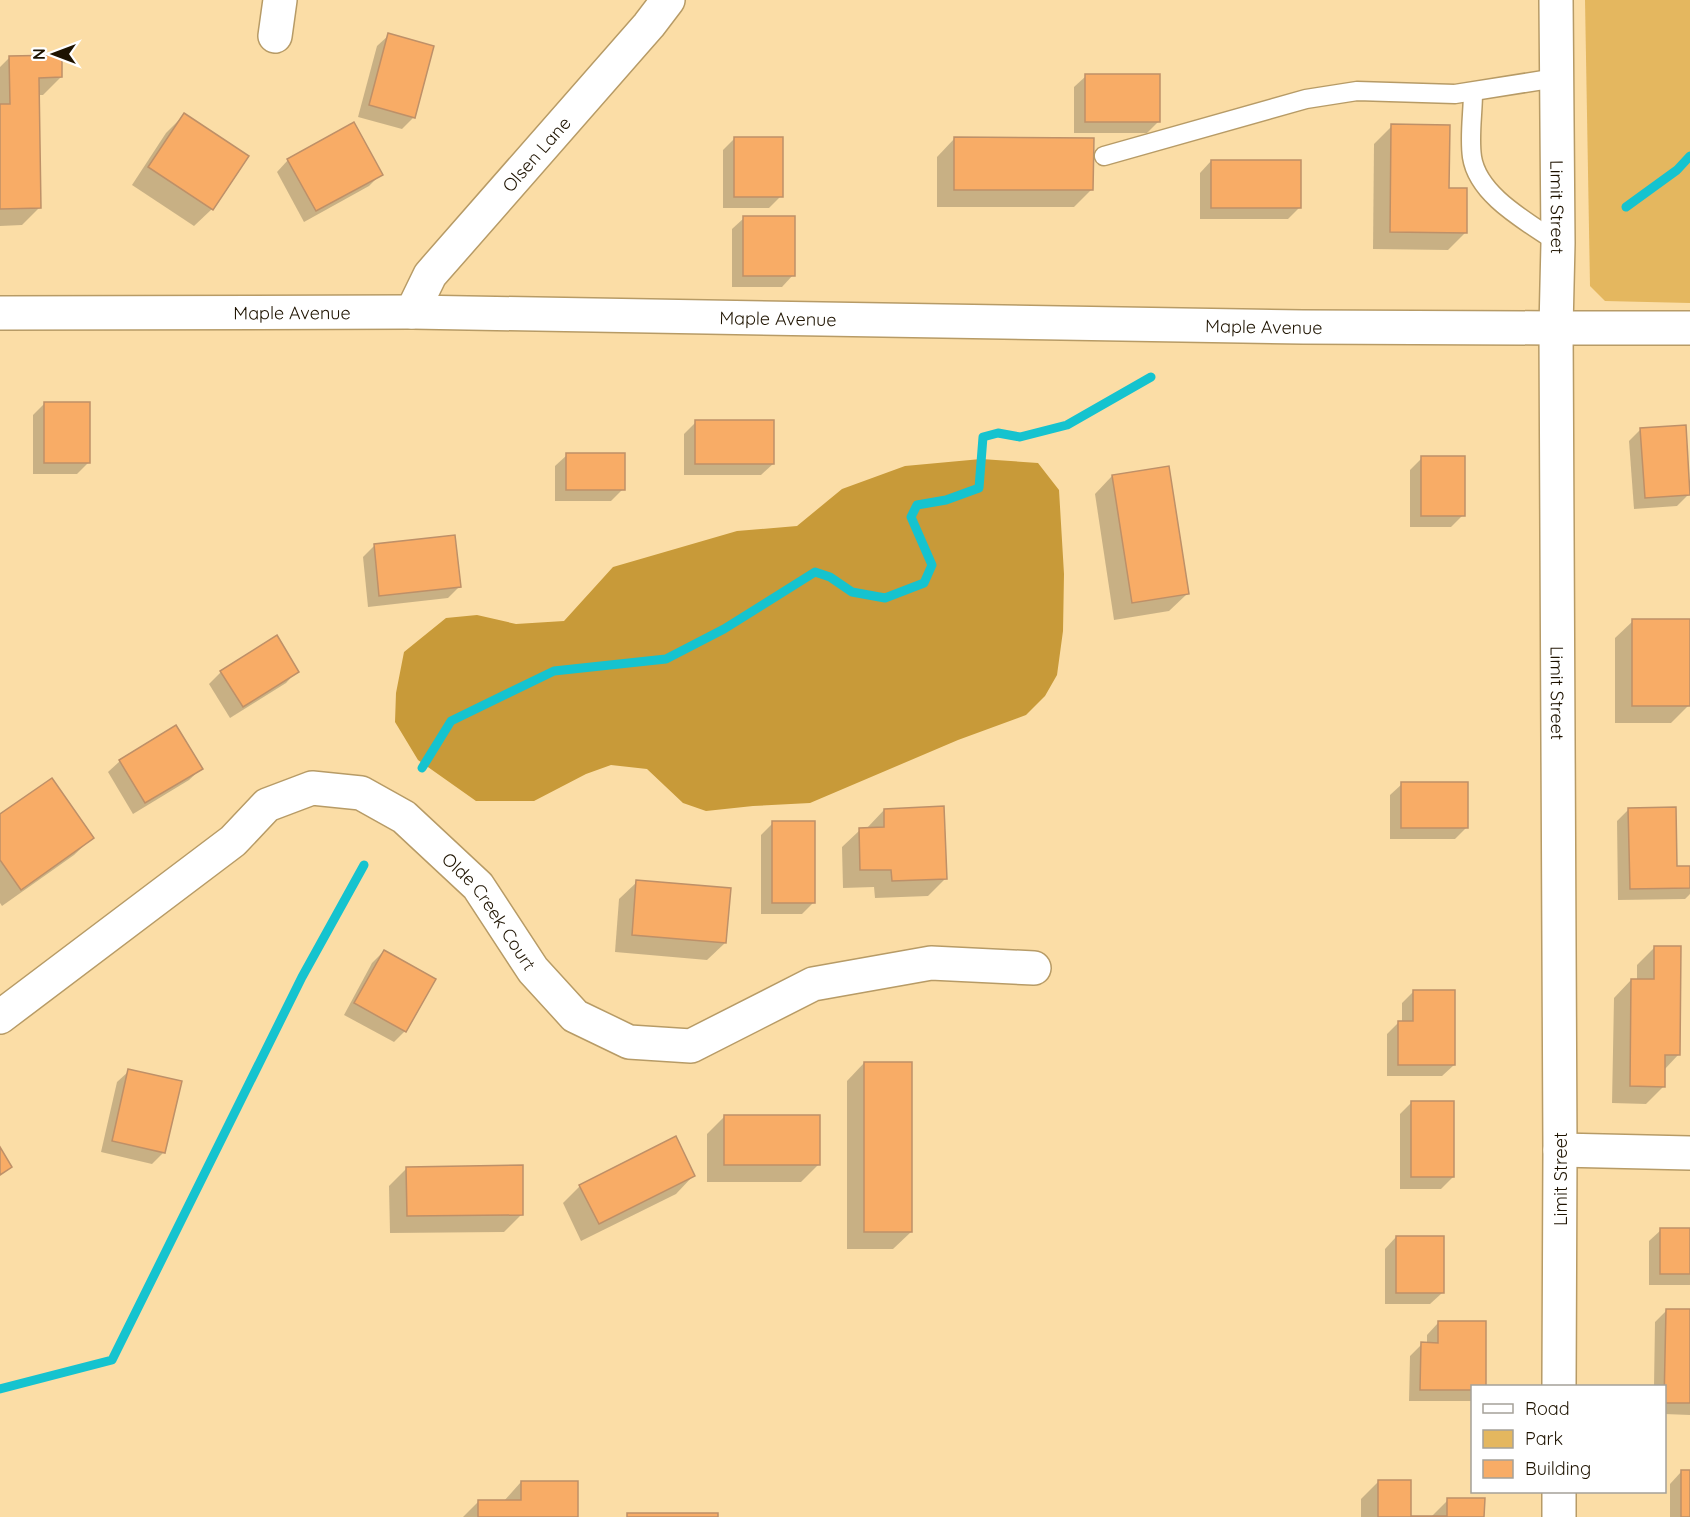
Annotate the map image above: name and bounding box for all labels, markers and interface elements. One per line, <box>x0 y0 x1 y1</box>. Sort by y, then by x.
north arrow <box>24 24 84 84</box>
text: N <box>29 48 49 60</box>
street label: Olsen Lane <box>497 111 575 197</box>
street label: Limit Street <box>1546 160 1570 254</box>
street label: Maple Avenue <box>233 301 351 324</box>
street label: Maple Avenue <box>719 306 837 331</box>
street label: Maple Avenue <box>1205 314 1323 339</box>
street label: Limit Street <box>1546 646 1570 740</box>
street label: Olde Creek Court <box>437 847 541 974</box>
street label: Limit Street <box>1549 1132 1572 1226</box>
legend <box>1471 1385 1666 1493</box>
text: Road <box>1525 1397 1570 1420</box>
text: Park <box>1525 1427 1563 1450</box>
text: Building <box>1525 1457 1591 1480</box>

